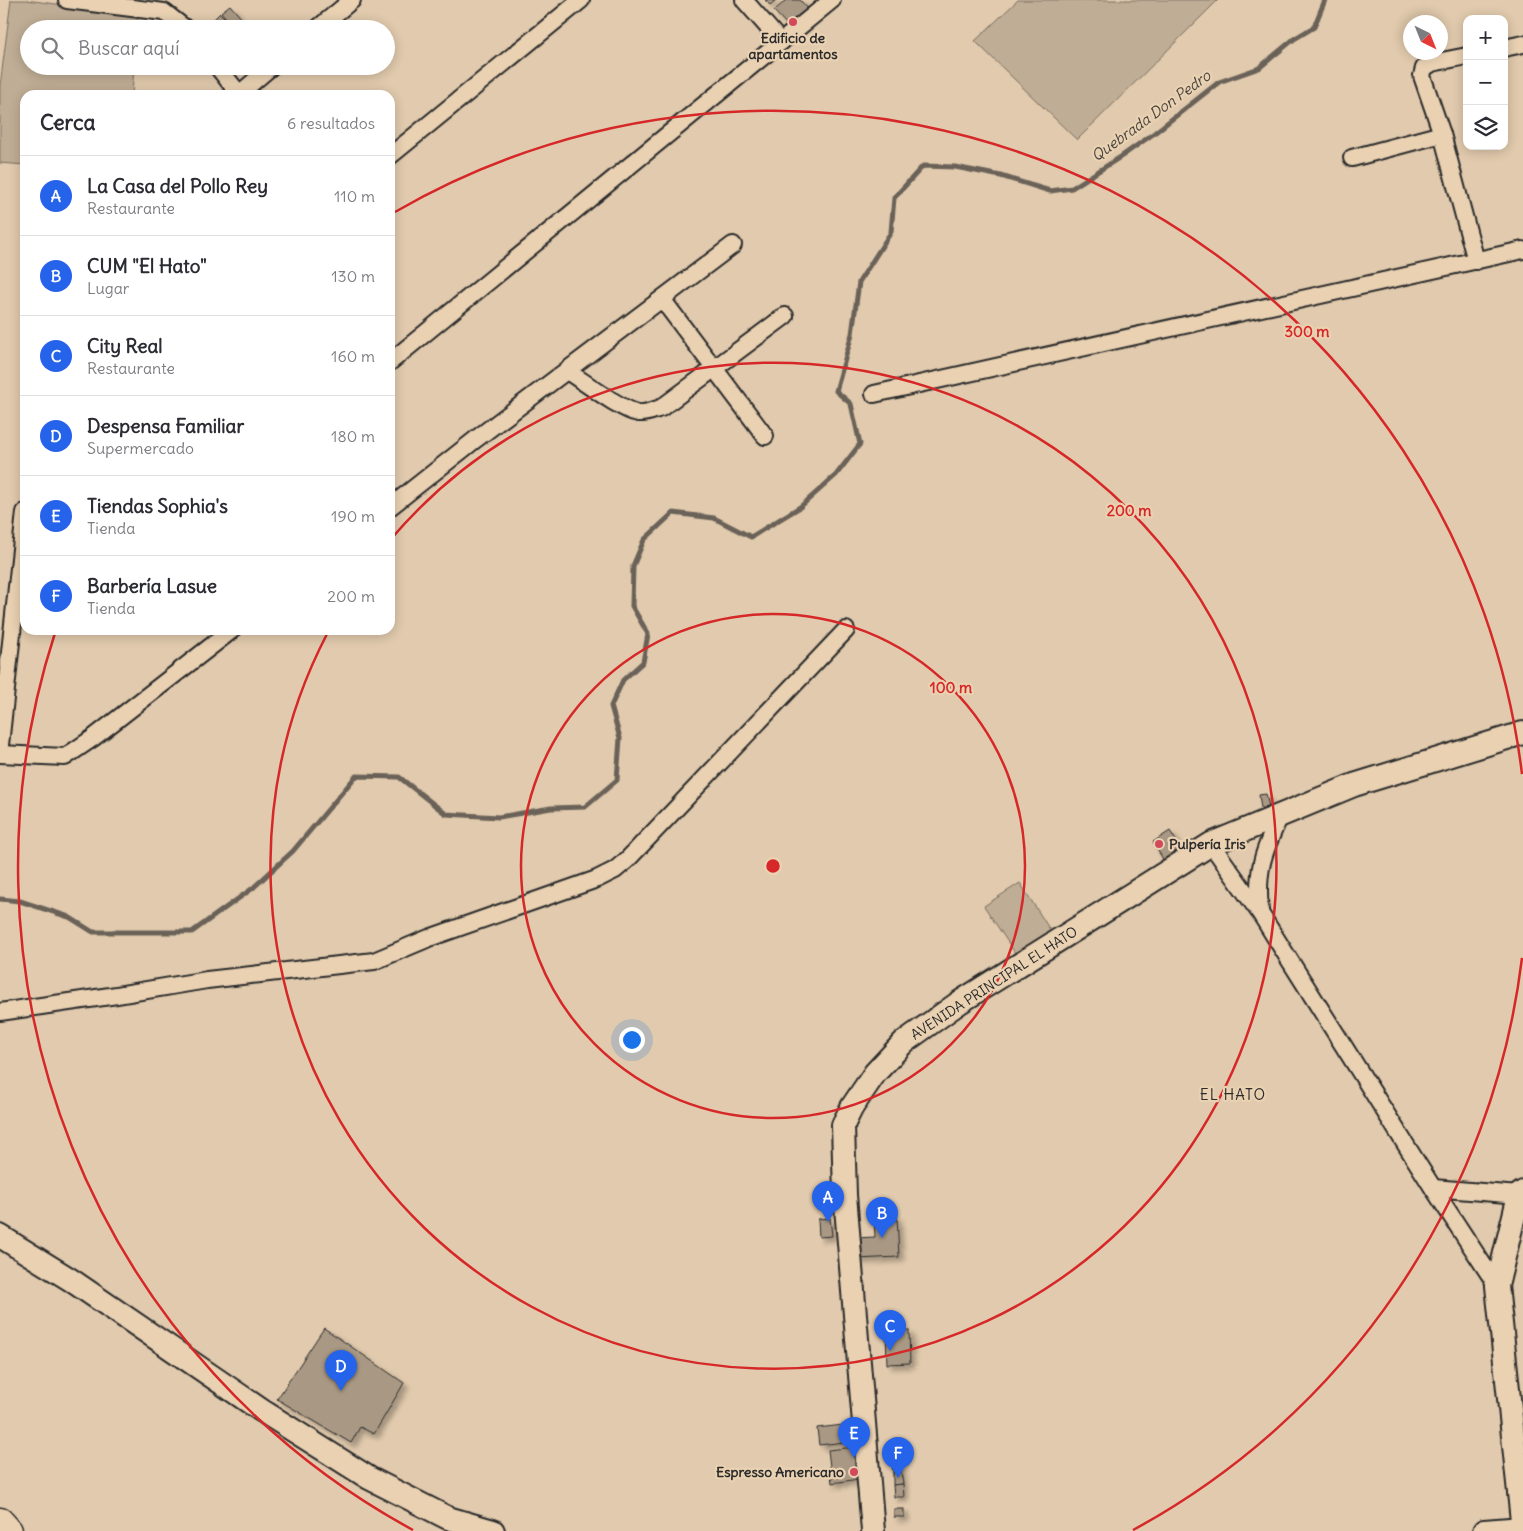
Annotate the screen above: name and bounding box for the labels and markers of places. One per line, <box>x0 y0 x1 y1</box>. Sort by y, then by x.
marker: Edificio de apartamentos <box>787 16 799 28</box>
place label: Edificio de apartamentos <box>748 29 838 63</box>
place label: Pulpería Iris <box>1169 835 1246 853</box>
marker: Pulpería Iris <box>1153 838 1165 850</box>
centre of rings <box>764 857 782 875</box>
pin: A <box>812 1181 844 1222</box>
pin: B <box>866 1197 898 1238</box>
pin: C <box>874 1310 906 1351</box>
pin: D <box>325 1350 357 1391</box>
pin: E <box>838 1417 870 1458</box>
pin: F <box>882 1437 914 1478</box>
place label: Espresso Americano <box>716 1463 844 1481</box>
marker: Espresso Americano <box>848 1466 860 1478</box>

